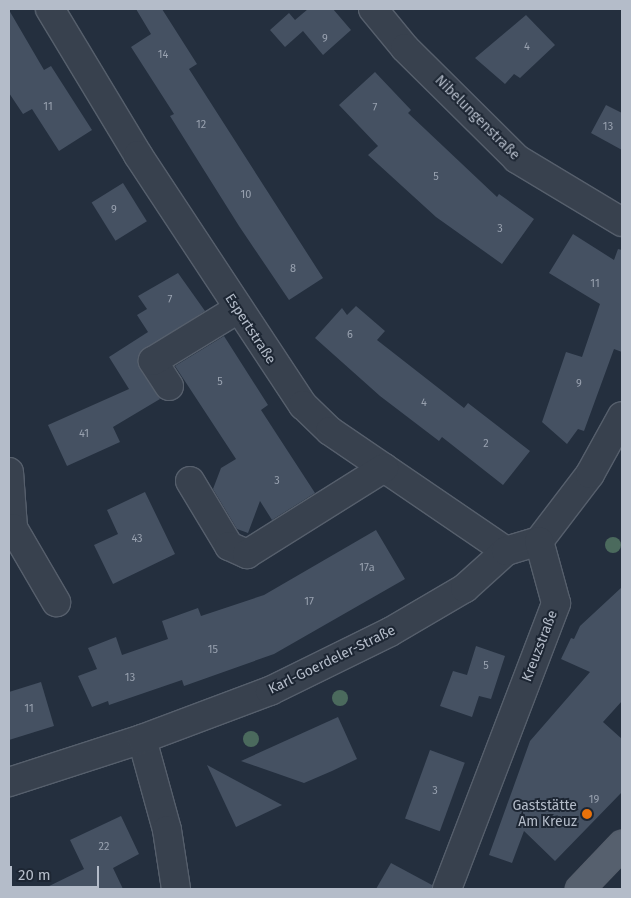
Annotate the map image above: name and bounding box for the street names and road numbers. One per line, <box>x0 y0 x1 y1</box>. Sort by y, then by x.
street label: Nibelungenstraße <box>431 72 523 164</box>
street label: Espertstraße <box>221 291 279 367</box>
street label: Kreuzstraße <box>519 608 561 684</box>
street label: Karl-Goerdeler-Straße <box>266 622 398 698</box>

